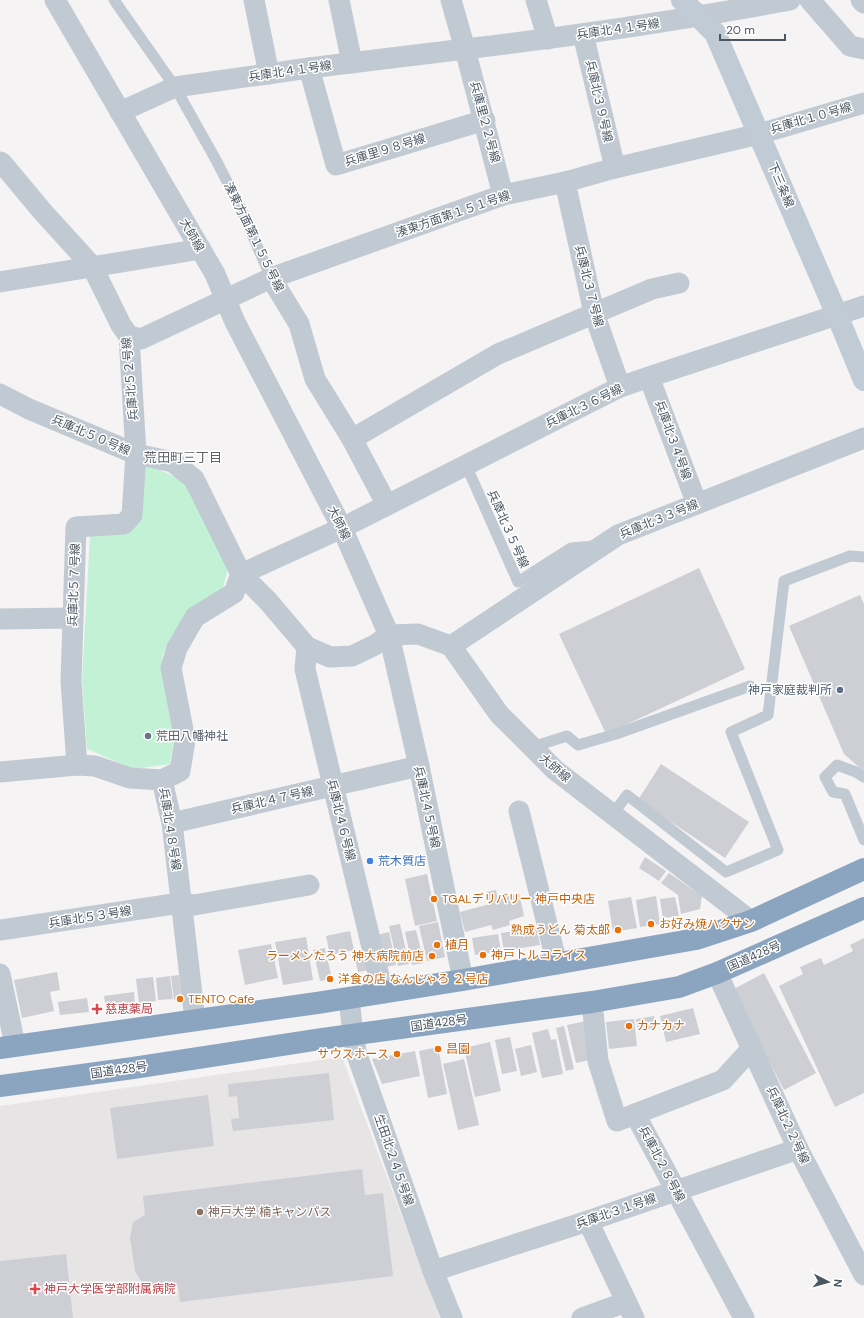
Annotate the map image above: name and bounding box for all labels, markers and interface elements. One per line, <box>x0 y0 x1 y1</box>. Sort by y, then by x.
street label: 兵庫北４１号線 <box>575 15 661 43</box>
scale bar <box>720 16 785 42</box>
text: 20 m <box>726 22 755 38</box>
street label: 兵庫北４１号線 <box>247 57 333 85</box>
street label: 兵庫北３９号線 <box>582 58 616 144</box>
street label: 兵庫里２２号線 <box>466 79 504 165</box>
street label: 兵庫北１０号線 <box>768 99 854 137</box>
street label: 兵庫里９８号線 <box>342 130 428 170</box>
street label: 下三条線 <box>764 160 798 210</box>
street label: 湊東方面第１５５号線 <box>221 180 287 294</box>
street label: 湊東方面第１５１号線 <box>394 187 512 241</box>
street label: 大師線 <box>176 215 208 255</box>
street label: 兵庫北３７号線 <box>571 243 607 329</box>
street label: 兵庫北５２号線 <box>118 336 142 422</box>
street label: 兵庫北３６号線 <box>543 380 625 432</box>
street label: 兵庫北３４号線 <box>651 398 695 482</box>
street label: 兵庫北５０号線 <box>49 411 133 459</box>
district label: 荒田町三丁目 <box>144 449 222 466</box>
street label: 兵庫北３５号線 <box>484 487 532 571</box>
street label: 兵庫北３３号線 <box>617 496 701 542</box>
street label: 大師線 <box>324 503 354 543</box>
street label: 兵庫北５７号線 <box>65 543 83 627</box>
place label: 神戸家庭裁判所 <box>748 682 832 698</box>
marker: 神戸家庭裁判所 <box>835 685 845 695</box>
place label: 荒田八幡神社 <box>156 728 228 744</box>
marker: 荒田八幡神社 <box>143 731 153 741</box>
street label: 大師線 <box>536 750 574 786</box>
street label: 兵庫北４５号線 <box>410 764 444 850</box>
street label: 兵庫北４６号線 <box>323 777 359 863</box>
street label: 兵庫北４７号線 <box>229 783 315 817</box>
street label: 兵庫北４８号線 <box>156 786 184 872</box>
place label: 荒木質店 <box>378 853 426 869</box>
marker: 荒木質店 <box>365 856 375 866</box>
place label: TGALデリバリー 神戸中央店 <box>442 891 595 907</box>
marker: TGALデリバリー 神戸中央店 <box>429 894 439 904</box>
street label: 兵庫北５３号線 <box>47 903 133 931</box>
place label: お好み焼ハクサン <box>659 916 755 932</box>
marker: お好み焼ハクサン <box>646 919 656 929</box>
place label: 熟成うどん 菊太郎 <box>511 922 610 938</box>
marker: 熟成うどん 菊太郎 <box>613 925 623 935</box>
place label: 植月 <box>445 937 469 953</box>
street label: 国道428号 <box>725 937 783 975</box>
marker: 植月 <box>432 940 442 950</box>
place label: 神戸トルコライス <box>491 947 586 963</box>
place label: ラーメンたろう 神大病院前店 <box>266 948 424 964</box>
marker: 神戸トルコライス <box>478 950 488 960</box>
marker: ラーメンたろう 神大病院前店 <box>427 951 437 961</box>
place label: 洋食の店 なんじゃろ ２号店 <box>338 971 488 987</box>
marker: 洋食の店 なんじゃろ ２号店 <box>325 974 335 984</box>
place label: TENTO Cafe <box>188 991 255 1007</box>
marker: TENTO Cafe <box>175 994 185 1004</box>
place label: 慈恵薬局 <box>105 1001 153 1017</box>
marker: 慈恵薬局 <box>92 1004 102 1014</box>
street label: 国道428号 <box>410 1011 468 1035</box>
place label: カナカナ <box>637 1018 685 1034</box>
marker: カナカナ <box>624 1021 634 1031</box>
place label: 昌園 <box>446 1041 470 1057</box>
marker: 昌園 <box>433 1044 443 1054</box>
place label: サウスホース <box>318 1046 389 1062</box>
marker: サウスホース <box>392 1049 402 1059</box>
street label: 国道428号 <box>90 1058 148 1082</box>
street label: 兵庫北２２号線 <box>763 1084 813 1166</box>
street label: 生田北２４５号線 <box>371 1112 417 1208</box>
street label: 兵庫北２８号線 <box>635 1123 689 1205</box>
street label: 兵庫北３１号線 <box>574 1190 658 1232</box>
place label: 神戸大学 楠キャンパス <box>208 1204 331 1220</box>
marker: 神戸大学 楠キャンパス <box>195 1207 205 1217</box>
north arrow <box>808 1262 848 1302</box>
text: N <box>831 1278 845 1288</box>
place label: 神戸大学医学部附属病院 <box>44 1281 176 1297</box>
marker: 神戸大学医学部附属病院 <box>29 1283 41 1295</box>

